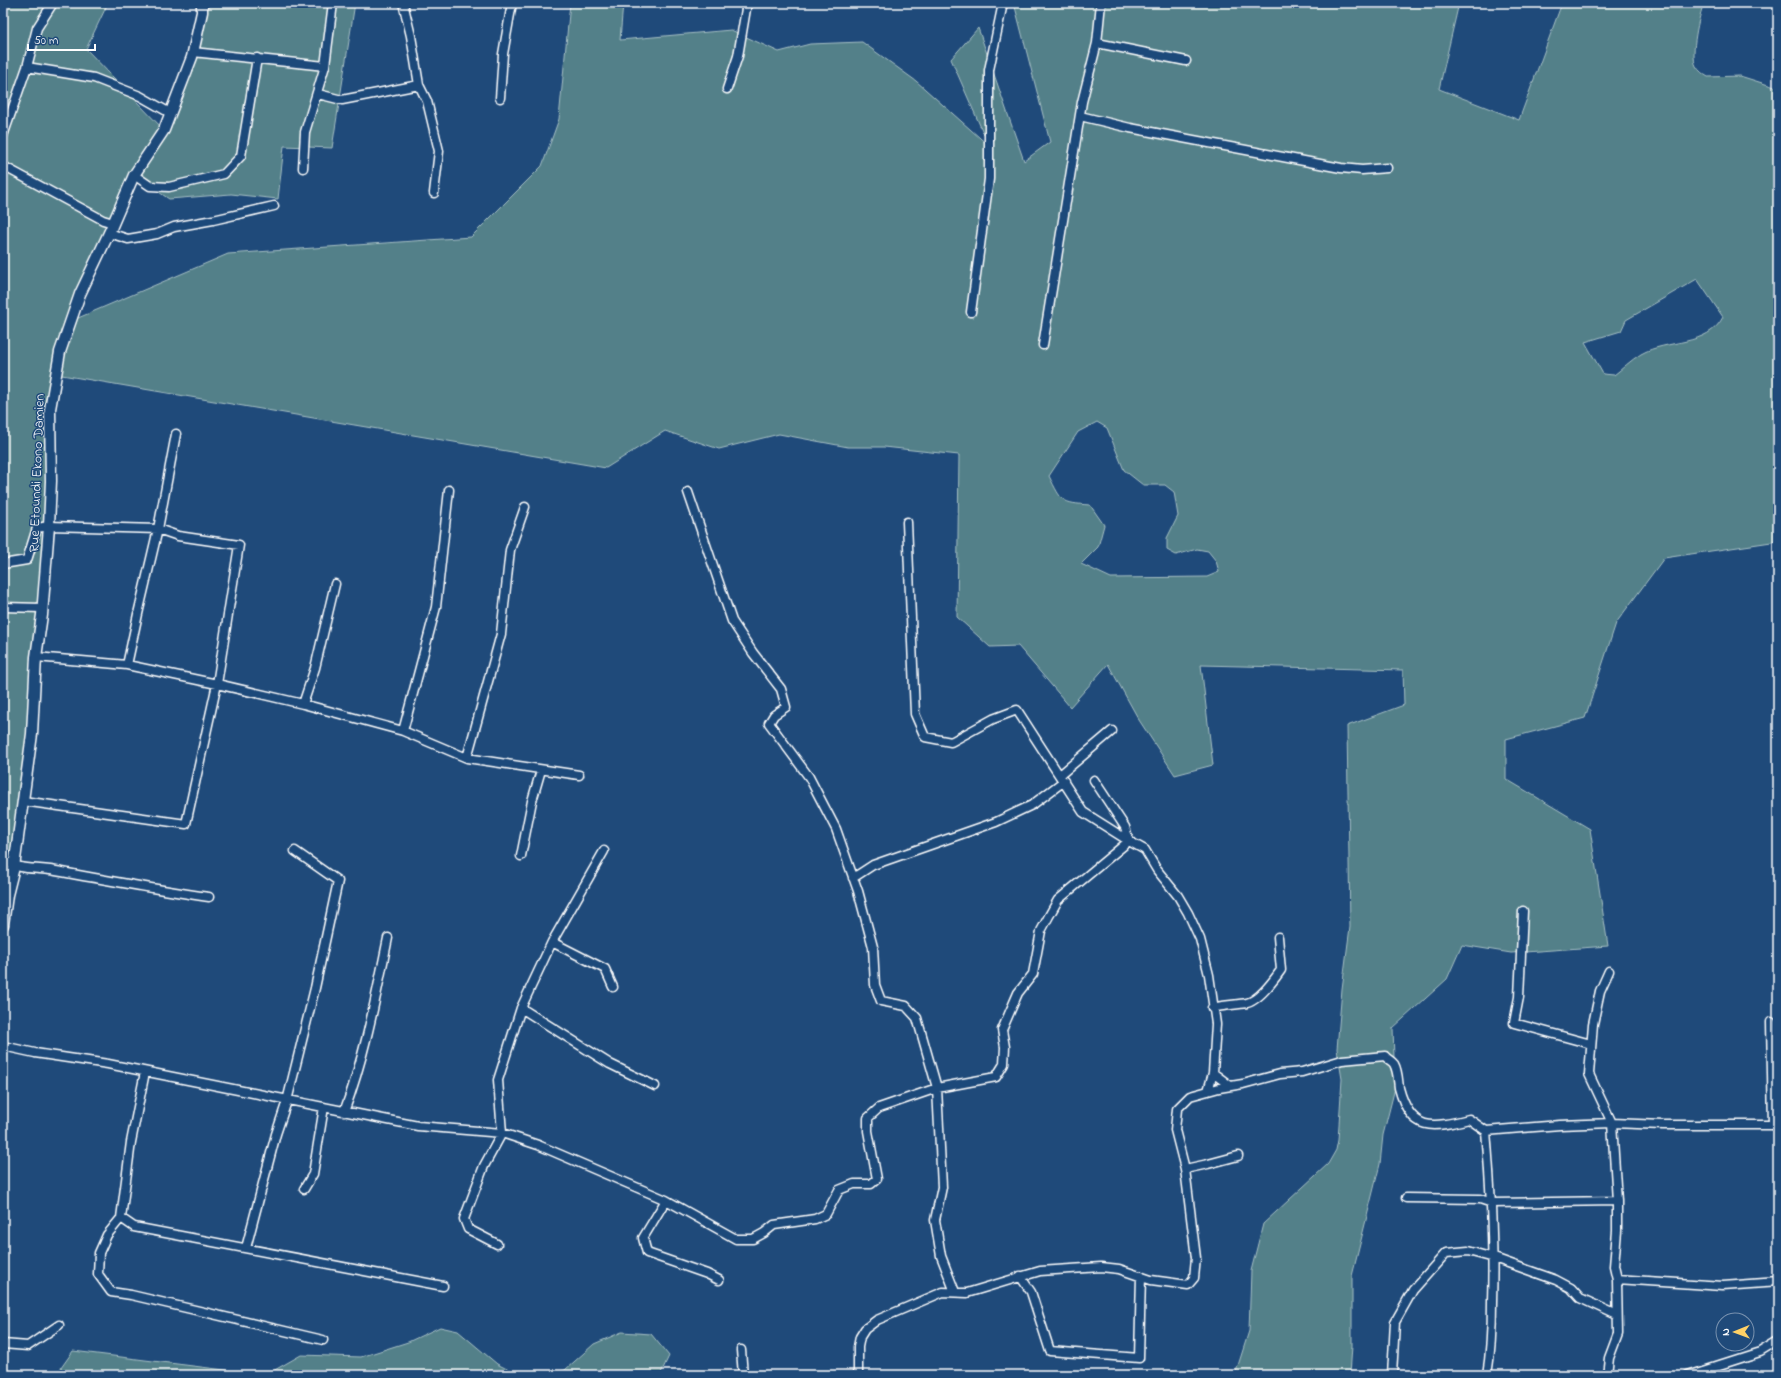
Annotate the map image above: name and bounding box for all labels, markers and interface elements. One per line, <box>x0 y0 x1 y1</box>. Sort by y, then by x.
scale bar <box>28 26 95 52</box>
text: 50 m <box>34 32 58 50</box>
street label: Rue Etoundi Ekono Damien <box>24 393 51 553</box>
north arrow <box>1715 1312 1755 1352</box>
text: N <box>1718 1328 1734 1336</box>

